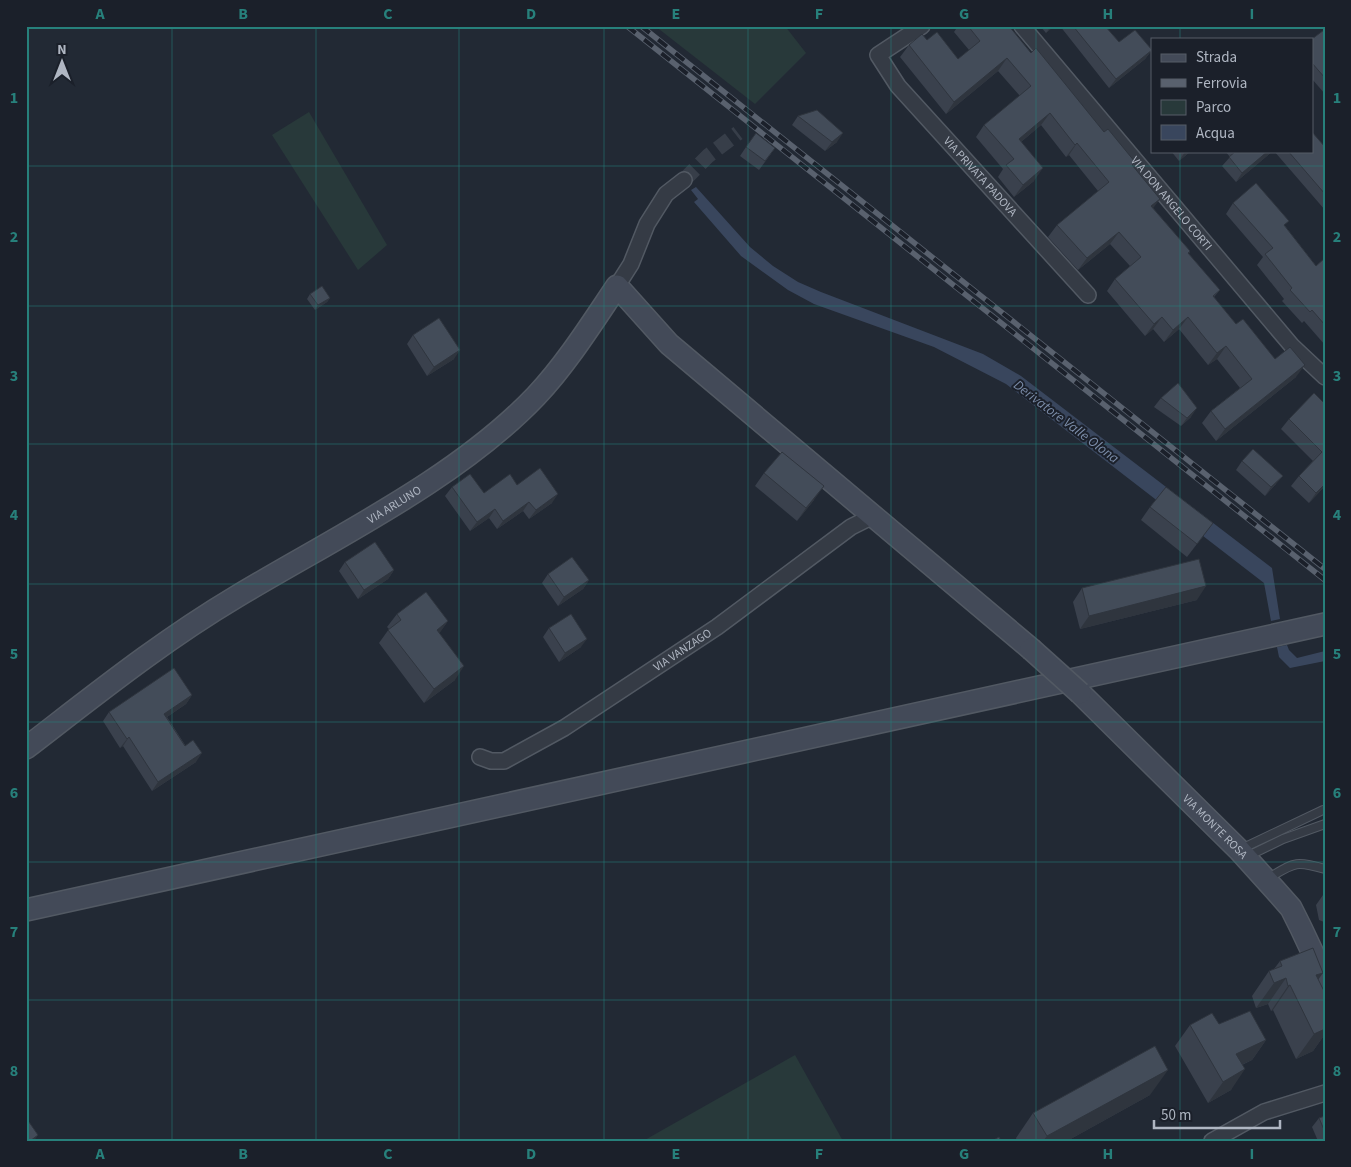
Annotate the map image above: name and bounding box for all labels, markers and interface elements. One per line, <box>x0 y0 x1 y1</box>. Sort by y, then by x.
text: A <box>94 3 105 25</box>
text: B <box>238 3 248 25</box>
text: C <box>383 3 393 25</box>
text: D <box>526 3 536 25</box>
text: E <box>672 3 680 25</box>
text: F <box>815 3 823 25</box>
text: G <box>959 3 969 25</box>
text: H <box>1103 3 1113 25</box>
text: I <box>1250 3 1254 25</box>
north arrow <box>38 38 88 88</box>
legend <box>1151 38 1314 152</box>
text: N <box>57 40 67 60</box>
text: Strada <box>1196 47 1237 68</box>
text: Ferrovia <box>1196 73 1247 94</box>
text: 1 <box>10 87 18 109</box>
text: 1 <box>1333 87 1341 109</box>
text: Parco <box>1196 97 1231 118</box>
text: Acqua <box>1196 123 1235 144</box>
street label: VIA PRIVATA PADOVA <box>940 133 1021 221</box>
street label: VIA DON ANGELO CORTI <box>1127 153 1216 254</box>
text: 2 <box>10 226 18 248</box>
text: 2 <box>1333 226 1341 248</box>
text: 3 <box>10 365 18 387</box>
text: 3 <box>1333 365 1341 387</box>
water label: Derivatore Valle Olona <box>1009 376 1123 469</box>
street label: VIA ARLUNO <box>364 481 425 528</box>
text: 4 <box>10 504 19 526</box>
text: 4 <box>1333 504 1342 526</box>
street label: VIA VANZAGO <box>650 624 715 675</box>
text: 5 <box>10 643 18 665</box>
text: 5 <box>1333 643 1341 665</box>
text: 6 <box>10 782 18 804</box>
text: 6 <box>1333 782 1341 804</box>
street label: VIA MONTE ROSA <box>1179 790 1252 863</box>
text: 7 <box>10 921 18 943</box>
text: 7 <box>1333 921 1341 943</box>
text: 8 <box>10 1060 18 1082</box>
text: 8 <box>1333 1060 1341 1082</box>
scale bar <box>1154 1097 1280 1129</box>
text: 50 m <box>1161 1105 1191 1126</box>
text: A <box>94 1143 105 1165</box>
text: B <box>238 1143 248 1165</box>
text: C <box>383 1143 393 1165</box>
text: D <box>526 1143 536 1165</box>
text: E <box>672 1143 680 1165</box>
text: F <box>815 1143 823 1165</box>
text: G <box>959 1143 969 1165</box>
text: H <box>1103 1143 1113 1165</box>
text: I <box>1250 1143 1254 1165</box>

